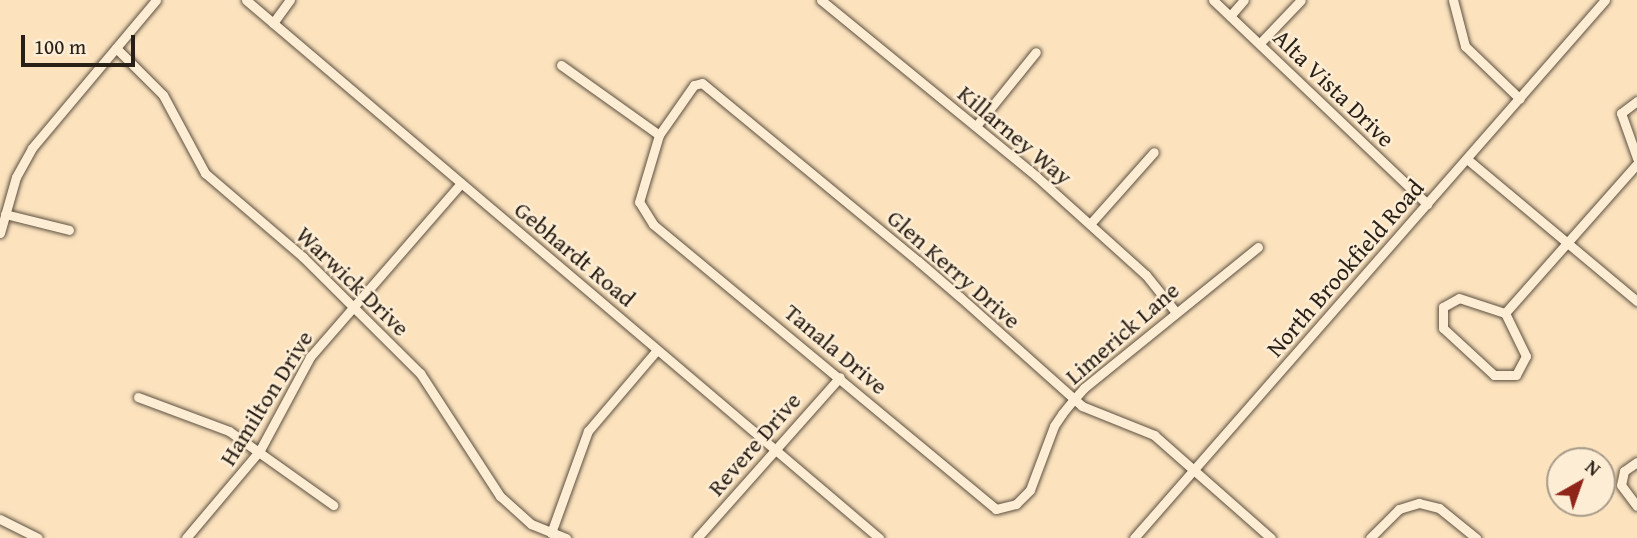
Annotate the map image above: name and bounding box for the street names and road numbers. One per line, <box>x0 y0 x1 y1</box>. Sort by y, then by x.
street label: Alta Vista Drive <box>1267 23 1401 153</box>
street label: Killarney Way <box>952 79 1078 191</box>
street label: North Brookfield Road <box>1260 173 1430 363</box>
street label: Gebhardt Road <box>509 195 641 313</box>
street label: Glen Kerry Drive <box>881 203 1027 335</box>
street label: Warwick Drive <box>290 220 416 342</box>
street label: Limerick Lane <box>1059 276 1185 390</box>
street label: Tanala Drive <box>779 298 893 400</box>
street label: Hamilton Drive <box>213 325 319 471</box>
street label: Revere Drive <box>701 386 807 502</box>

